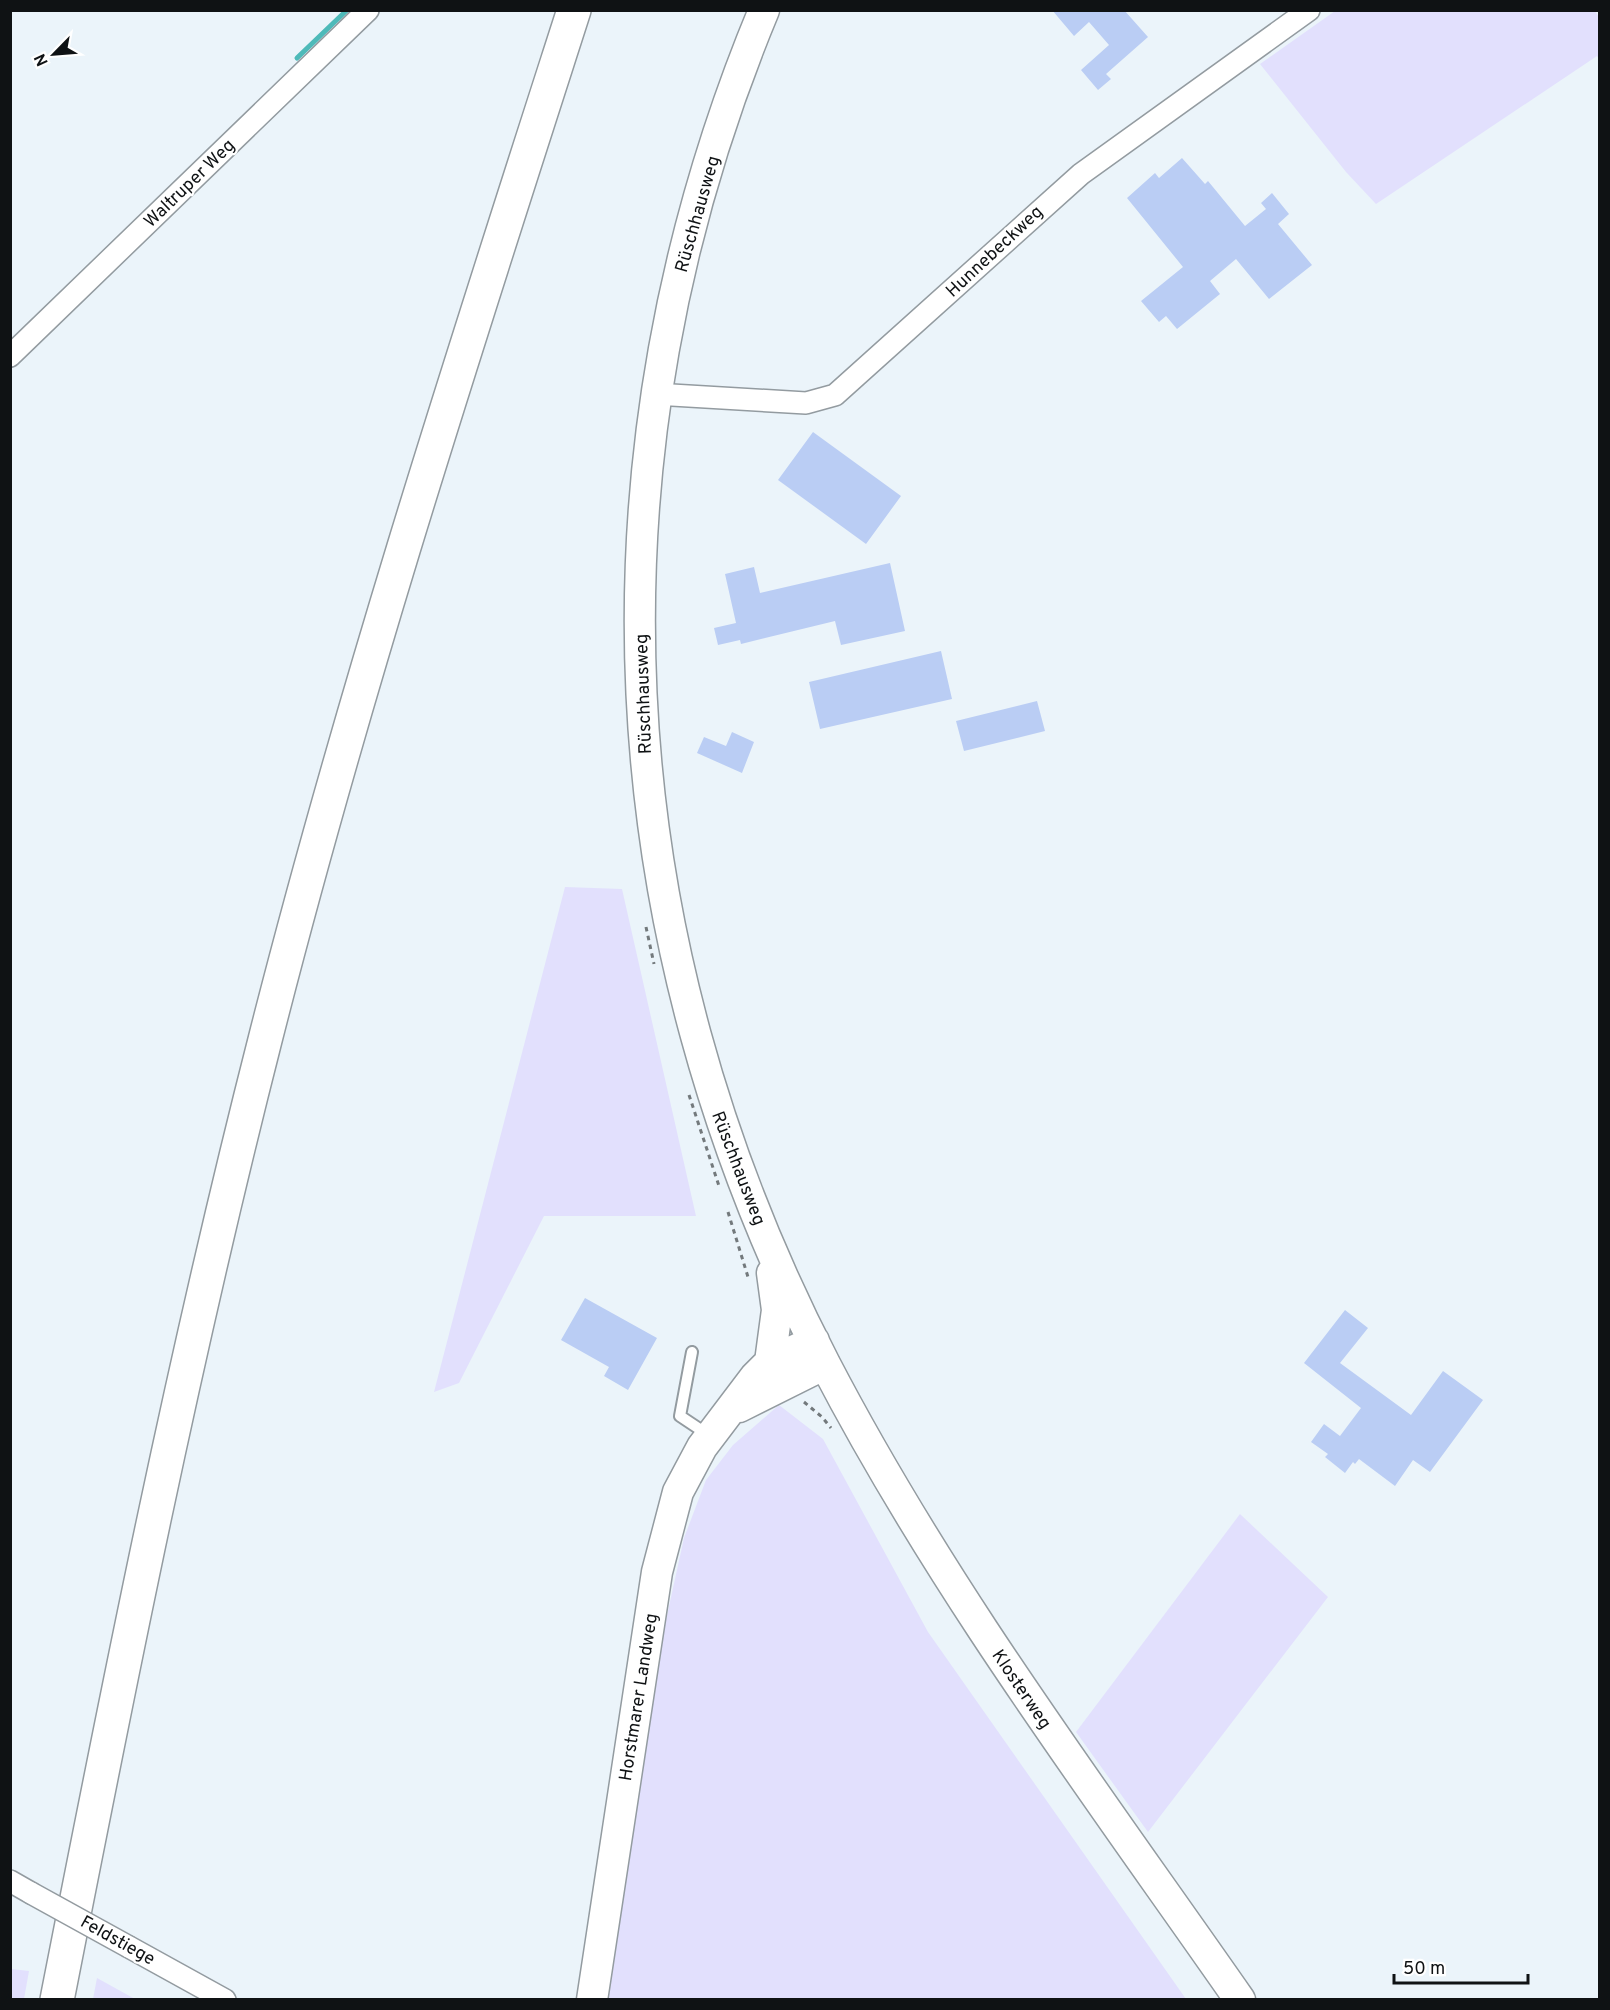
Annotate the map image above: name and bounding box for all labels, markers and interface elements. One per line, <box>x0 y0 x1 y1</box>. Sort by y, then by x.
north arrow <box>24 24 84 84</box>
text: N <box>31 50 54 69</box>
street label: Waltruper Weg <box>140 135 241 233</box>
street label: Rüschhausweg <box>671 153 726 275</box>
street label: Hunnebeckweg <box>942 201 1049 303</box>
street label: Rüschhausweg <box>631 633 658 755</box>
street label: Rüschhausweg <box>705 1108 770 1229</box>
street label: Horstmarer Landweg <box>615 1612 664 1783</box>
street label: Klosterweg <box>986 1646 1056 1734</box>
street label: Feldstiege <box>76 1911 159 1971</box>
scale bar <box>1394 1947 1528 1985</box>
text: 50 m <box>1403 1958 1445 1981</box>

